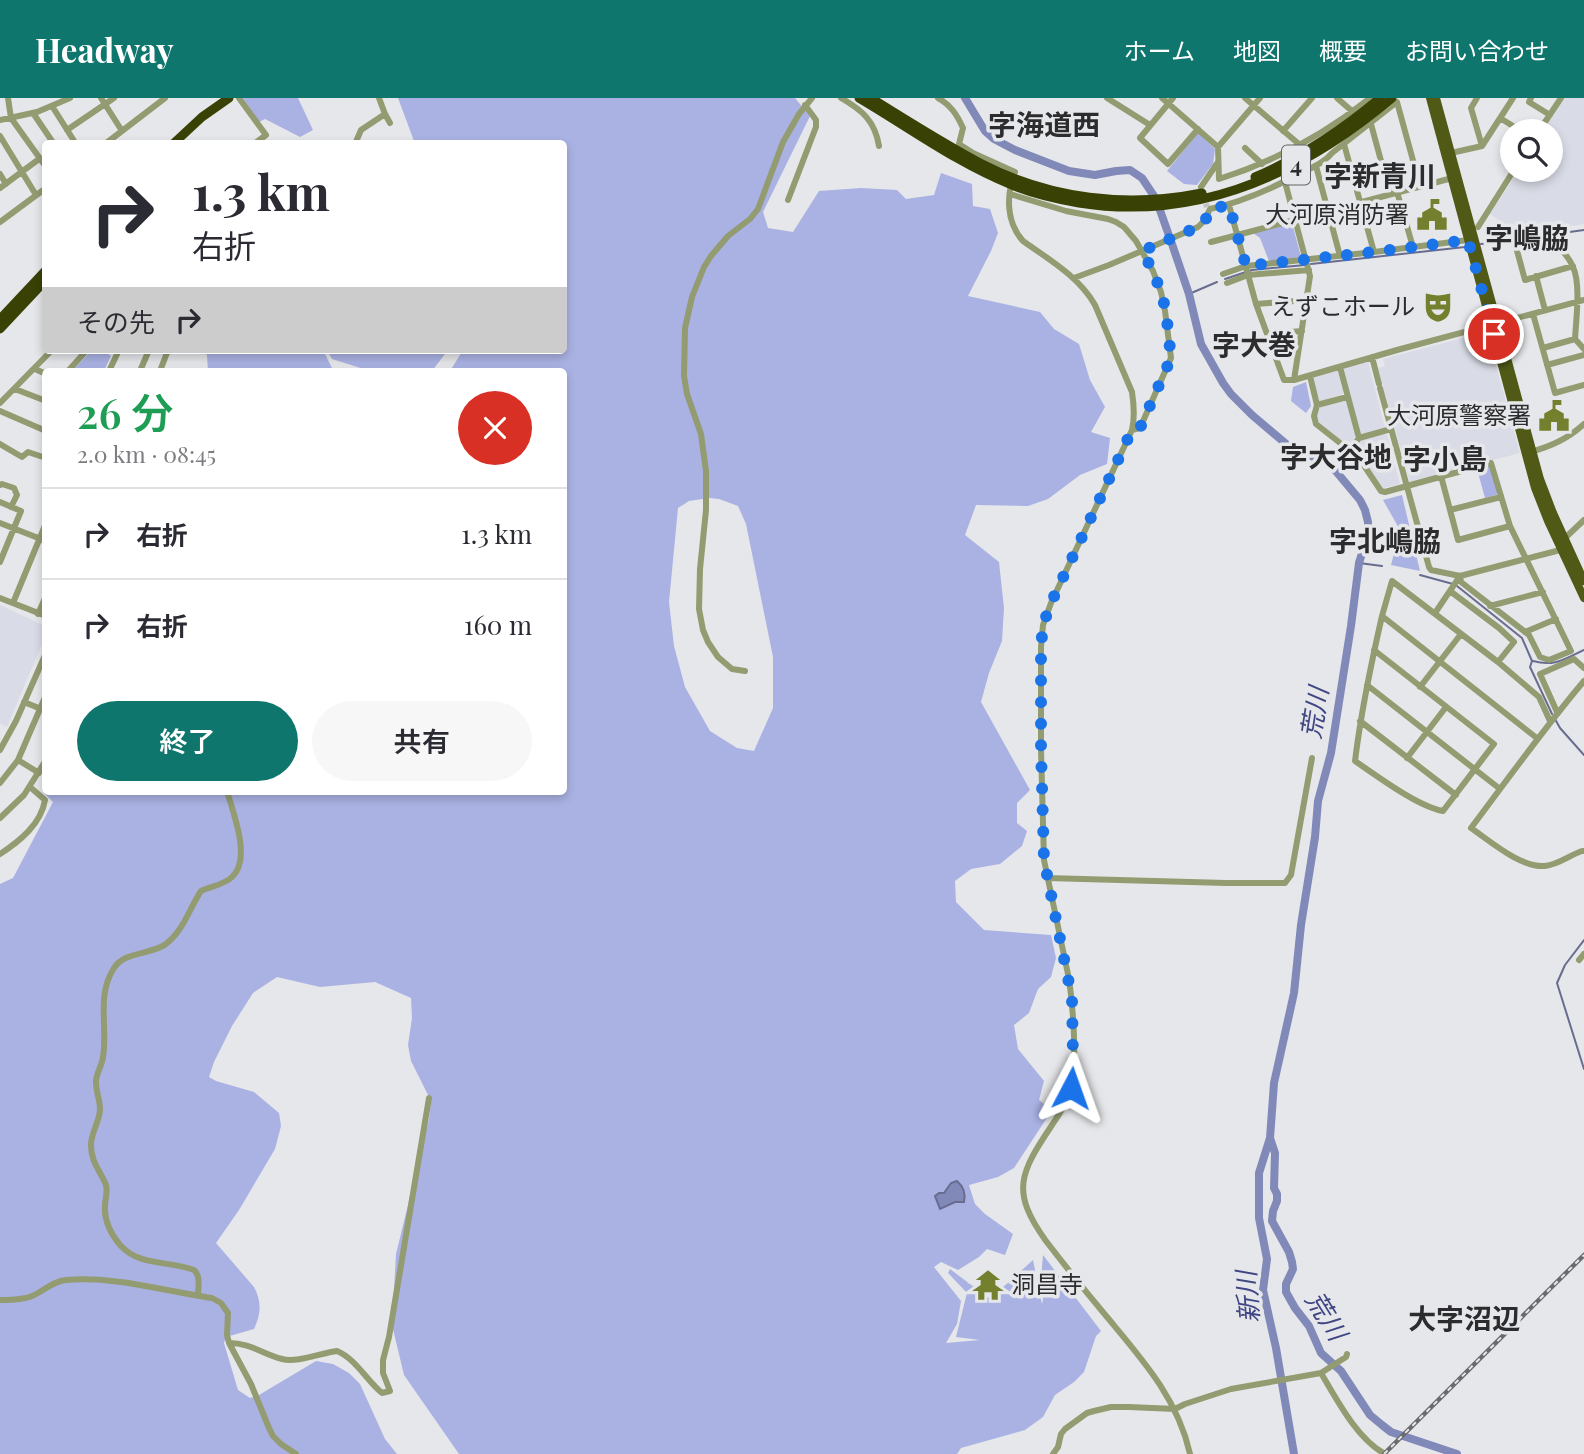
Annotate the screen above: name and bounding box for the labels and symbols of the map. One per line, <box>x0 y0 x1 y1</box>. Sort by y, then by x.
district label: 字海道西 <box>988 105 1100 142</box>
road number: 4 <box>1282 146 1310 184</box>
district label: 字新青川 <box>1324 156 1436 193</box>
place label: 大河原消防署 <box>1265 197 1409 229</box>
public building icon: 大河原消防署 <box>1415 198 1449 232</box>
district label: 字嶋脇 <box>1485 218 1569 255</box>
place label: えずこホール <box>1271 289 1415 321</box>
theatre icon: えずこホール <box>1421 290 1455 324</box>
pin <box>1464 304 1524 364</box>
district label: 字大巻 <box>1212 325 1296 362</box>
place label: 大河原警察署 <box>1387 398 1531 430</box>
public building icon: 大河原警察署 <box>1537 399 1571 433</box>
district label: 字大谷地 <box>1280 437 1392 474</box>
district label: 字小島 <box>1403 439 1487 476</box>
district label: 字北嶋脇 <box>1329 521 1441 558</box>
water label: 荒川 <box>1292 681 1335 741</box>
position arrow <box>1034 1051 1108 1125</box>
place label: 洞昌寺 <box>1011 1267 1083 1299</box>
water label: 新川 <box>1227 1267 1266 1324</box>
temple icon: 洞昌寺 <box>971 1268 1005 1302</box>
water label: 荒川 <box>1299 1284 1357 1349</box>
district label: 大字沼辺 <box>1408 1299 1520 1336</box>

